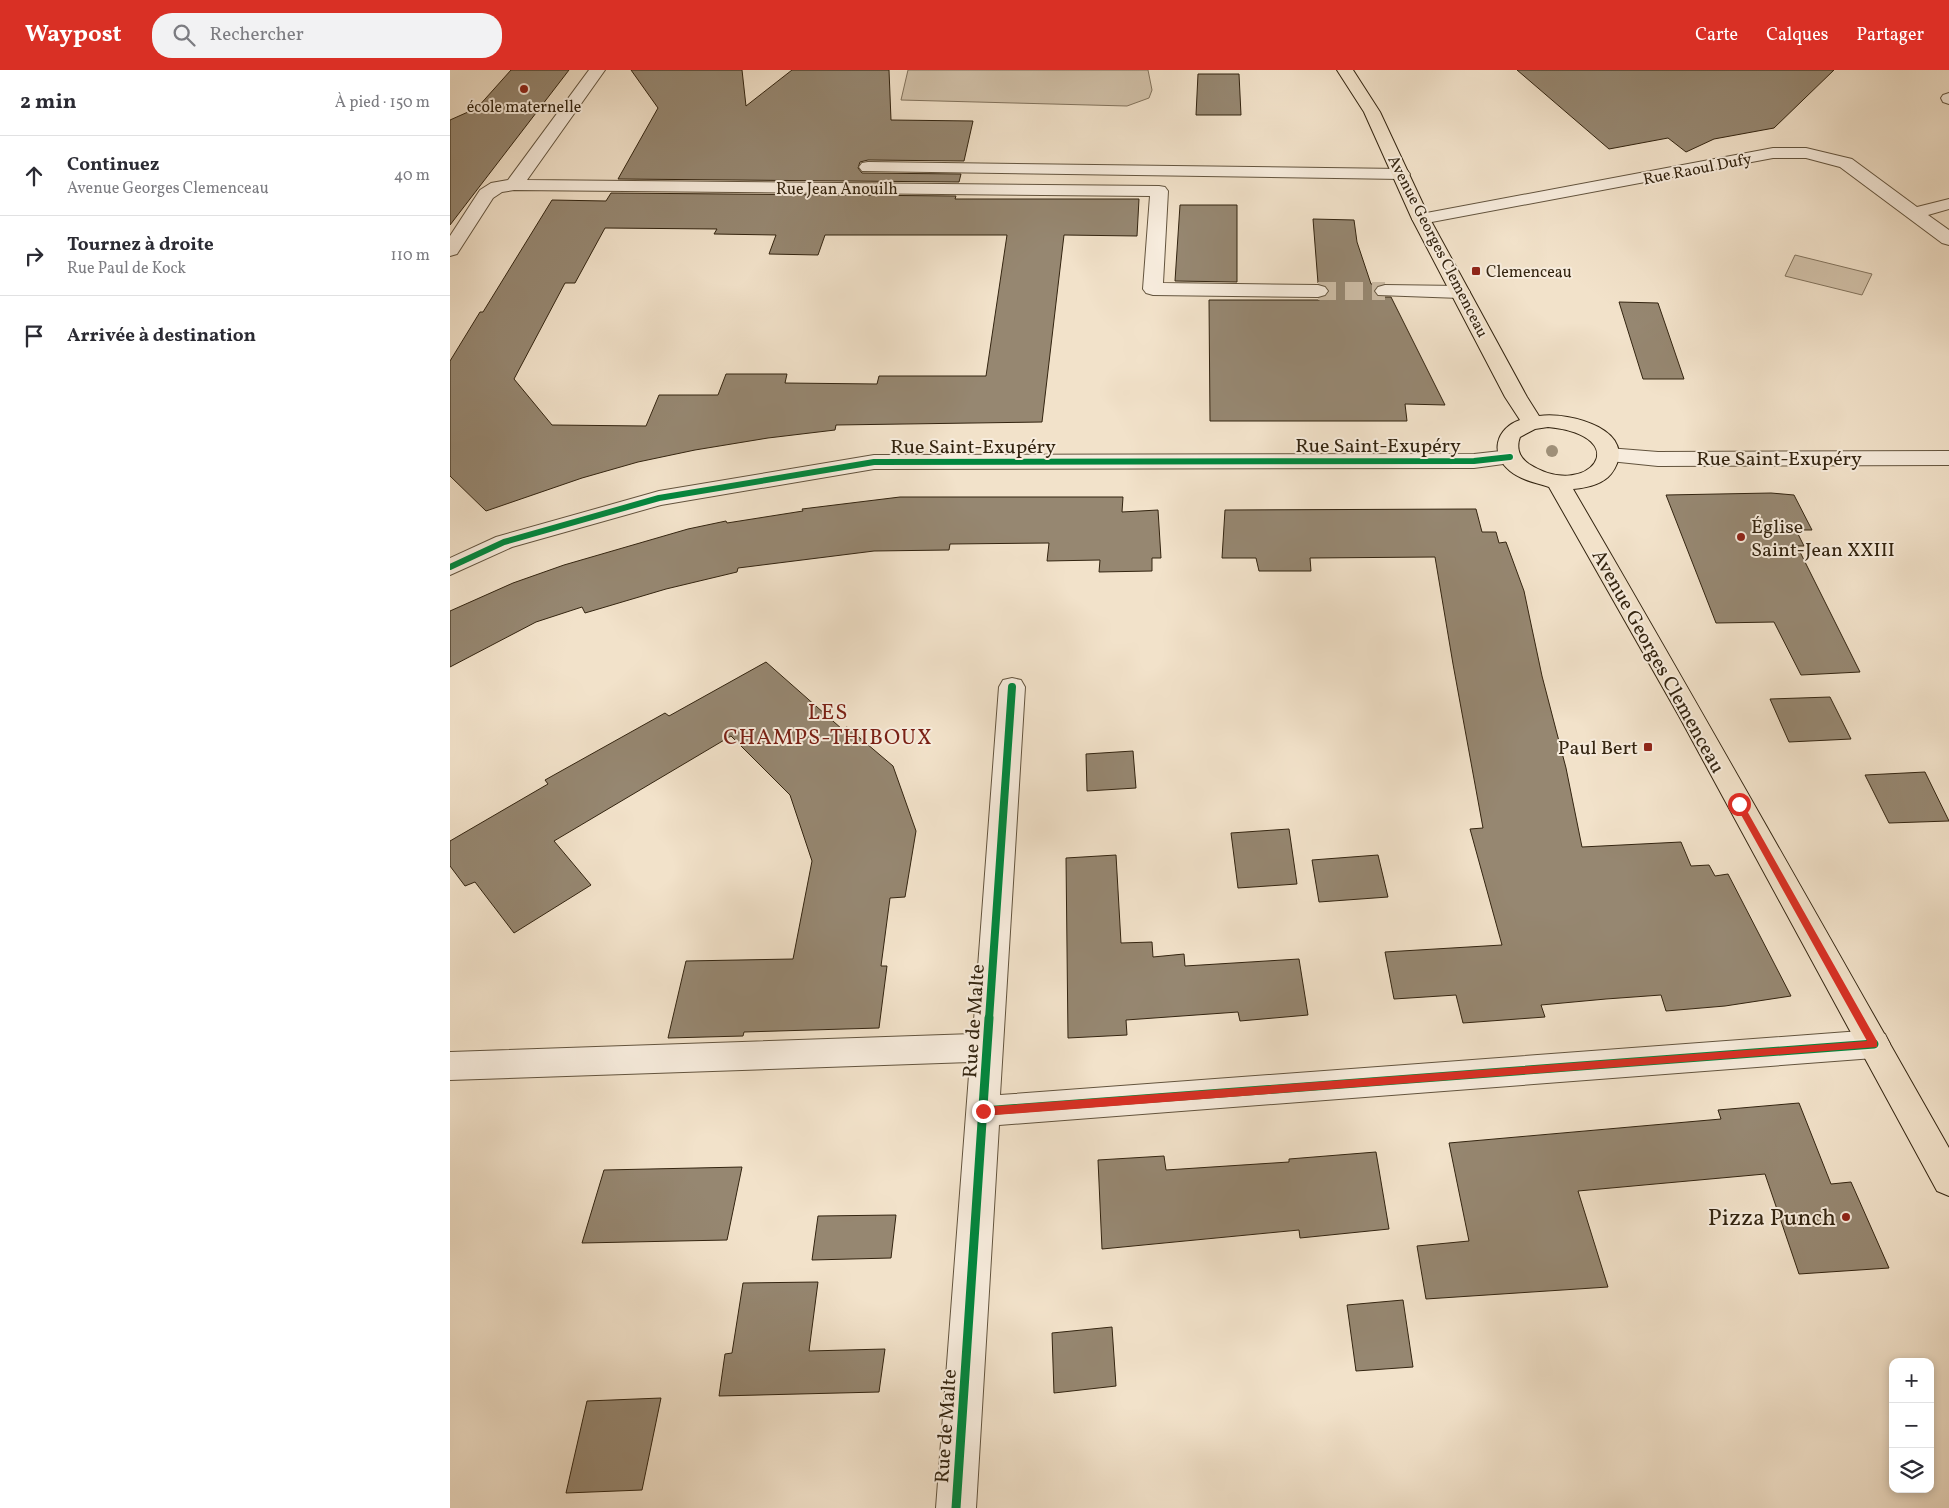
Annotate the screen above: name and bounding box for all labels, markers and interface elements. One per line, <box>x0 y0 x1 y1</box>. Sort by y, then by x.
search box <box>152 13 502 58</box>
text: Waypost <box>25 18 122 52</box>
icon: search <box>170 21 198 49</box>
text: Rechercher <box>210 22 304 48</box>
text: Carte <box>1695 23 1738 48</box>
text: Calques <box>1766 23 1828 48</box>
text: Partager <box>1856 23 1924 48</box>
marker: école maternelle <box>518 83 530 95</box>
text: 2 min <box>20 88 77 117</box>
text: À pied · 150 m <box>335 92 430 114</box>
place label: école maternelle <box>467 97 581 119</box>
street label: Rue Raoul Dufy <box>1641 149 1754 191</box>
text: Continuez <box>67 152 159 178</box>
street label: Avenue Georges Clemenceau <box>1382 152 1493 342</box>
icon: ahead <box>20 162 48 190</box>
text: 40 m <box>394 165 430 187</box>
text: Avenue Georges Clemenceau <box>67 178 269 200</box>
street label: Rue Jean Anouilh <box>776 179 898 201</box>
text: Tournez à droite <box>67 232 214 258</box>
icon: right <box>20 242 48 270</box>
text: 110 m <box>391 245 430 267</box>
text: Rue Paul de Kock <box>67 258 186 280</box>
place label: Clemenceau <box>1486 262 1572 284</box>
marker: Clemenceau <box>1470 265 1482 277</box>
icon: arrive <box>20 322 48 350</box>
text: Arrivée à destination <box>67 323 256 349</box>
street label: Rue Saint-Exupéry <box>1295 433 1461 461</box>
street label: Rue Saint-Exupéry <box>890 434 1056 462</box>
street label: Rue Saint-Exupéry <box>1696 446 1862 474</box>
place label: Église Saint-Jean XXIII <box>1751 514 1895 565</box>
marker: Église Saint-Jean XXIII <box>1735 531 1747 543</box>
street label: Avenue Georges Clemenceau <box>1584 545 1731 779</box>
district label: LES CHAMPS-THIBOUX <box>723 698 933 754</box>
place label: Paul Bert <box>1558 735 1638 763</box>
marker: Paul Bert <box>1642 741 1654 753</box>
route start <box>1728 793 1751 816</box>
street label: Rue de Malte <box>957 963 993 1079</box>
route end <box>972 1100 995 1123</box>
place label: Pizza Punch <box>1708 1202 1836 1236</box>
marker: Pizza Punch <box>1840 1211 1852 1223</box>
map controls <box>1889 1358 1934 1493</box>
button: + <box>1889 1358 1934 1403</box>
street label: Rue de Malte <box>929 1368 965 1484</box>
button: − <box>1889 1403 1934 1448</box>
button: layers <box>1889 1448 1934 1493</box>

